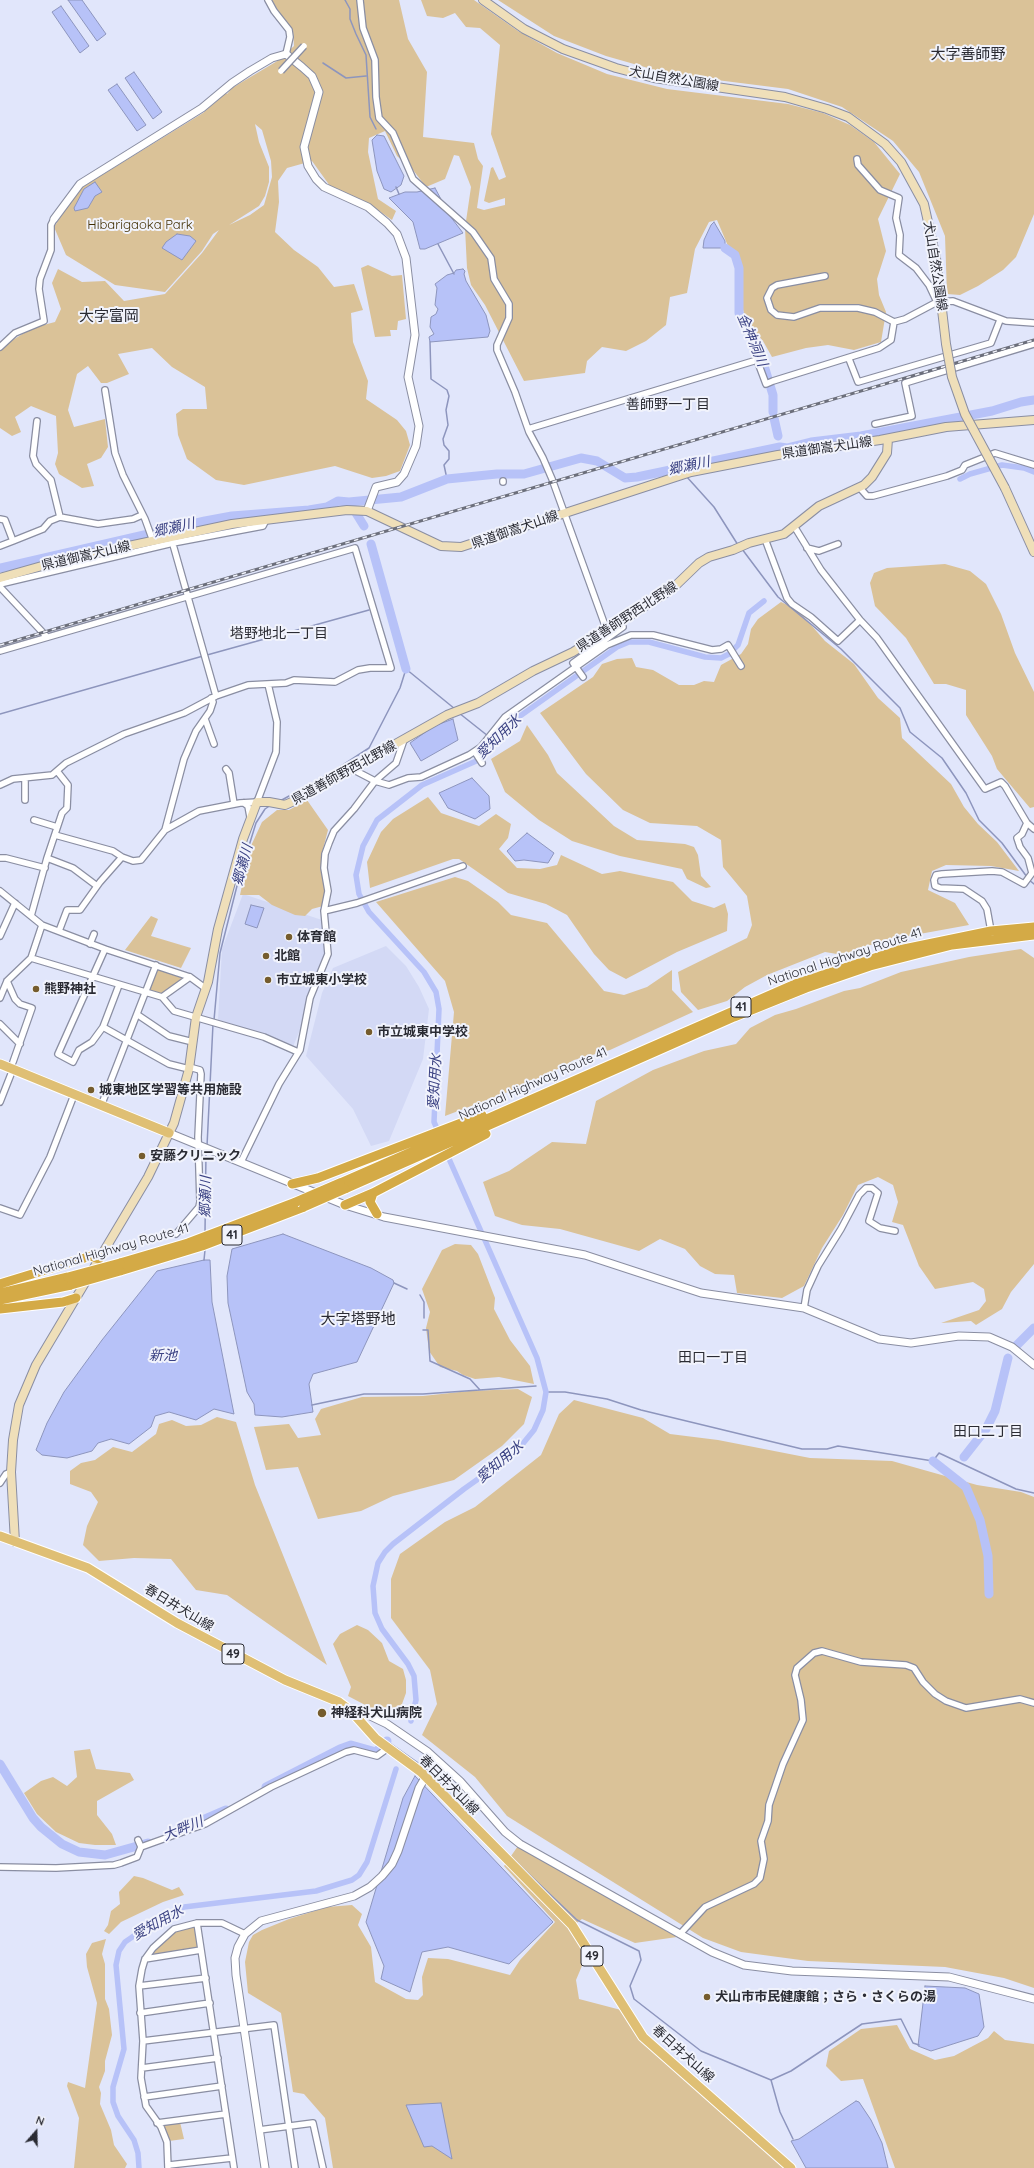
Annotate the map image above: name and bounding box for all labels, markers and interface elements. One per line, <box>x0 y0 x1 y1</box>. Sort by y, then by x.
district label: 大字善師野 <box>931 45 1005 63</box>
street label: 犬山自然公園線 <box>628 63 720 95</box>
park label: Hibarigaoka Park <box>87 217 193 233</box>
street label: 犬山自然公園線 <box>920 220 950 312</box>
district label: 大字富岡 <box>79 307 139 325</box>
water label: 金神洞川 <box>733 311 771 369</box>
district label: 善師野一丁目 <box>626 397 710 413</box>
street label: 県道御嵩犬山線 <box>781 434 873 462</box>
water label: 郷瀬川 <box>667 453 711 479</box>
street label: 県道御嵩犬山線 <box>469 508 561 552</box>
water label: 郷瀬川 <box>152 515 196 541</box>
street label: 県道御嵩犬山線 <box>40 538 132 574</box>
street label: 県道善師野西北野線 <box>574 579 680 655</box>
district label: 塔野地北一丁目 <box>230 626 328 642</box>
water label: 愛知用水 <box>473 712 525 762</box>
street label: 県道善師野西北野線 <box>289 738 399 808</box>
water label: 郷瀬川 <box>229 843 257 887</box>
street label: National Highway Route 41 <box>766 925 924 989</box>
place label: 体育館 <box>297 929 336 945</box>
marker: 体育館 <box>284 932 294 942</box>
place label: 北館 <box>274 948 300 964</box>
marker: 北館 <box>261 951 271 961</box>
place label: 市立城東小学校 <box>276 972 367 988</box>
marker: 市立城東小学校 <box>263 975 273 985</box>
place label: 熊野神社 <box>44 981 96 997</box>
marker: 熊野神社 <box>31 984 41 994</box>
road number: 41 <box>731 997 751 1017</box>
place label: 市立城東中学校 <box>377 1024 468 1040</box>
marker: 市立城東中学校 <box>364 1027 374 1037</box>
street label: National Highway Route 41 <box>456 1044 610 1124</box>
water label: 愛知用水 <box>425 1054 445 1110</box>
place label: 城東地区学習等共用施設 <box>99 1082 242 1098</box>
marker: 城東地区学習等共用施設 <box>86 1085 96 1095</box>
place label: 安藤クリニック <box>150 1148 241 1164</box>
marker: 安藤クリニック <box>137 1151 147 1161</box>
water label: 郷瀬川 <box>197 1176 215 1218</box>
street label: National Highway Route 41 <box>31 1220 191 1280</box>
road number: 41 <box>222 1225 242 1245</box>
district label: 大字塔野地 <box>321 1310 395 1328</box>
water label: 新池 <box>149 1348 177 1364</box>
district label: 田口一丁目 <box>678 1350 748 1366</box>
district label: 田口二丁目 <box>953 1424 1023 1440</box>
water label: 愛知用水 <box>473 1438 527 1486</box>
street label: 春日井犬山線 <box>142 1581 216 1635</box>
road number: 49 <box>222 1644 244 1664</box>
place label: 神経科犬山病院 <box>331 1705 422 1721</box>
marker: 神経科犬山病院 <box>316 1707 328 1719</box>
street label: 春日井犬山線 <box>416 1752 482 1818</box>
water label: 大畔川 <box>160 1813 206 1845</box>
water label: 愛知用水 <box>129 1902 187 1944</box>
road number: 49 <box>581 1946 603 1966</box>
place label: 犬山市市民健康館；さら・さくらの湯 <box>715 1989 936 2005</box>
marker: 犬山市市民健康館；さら・さくらの湯 <box>702 1992 712 2002</box>
street label: 春日井犬山線 <box>649 2022 717 2086</box>
north arrow <box>16 2112 56 2152</box>
text: N <box>34 2113 46 2129</box>

